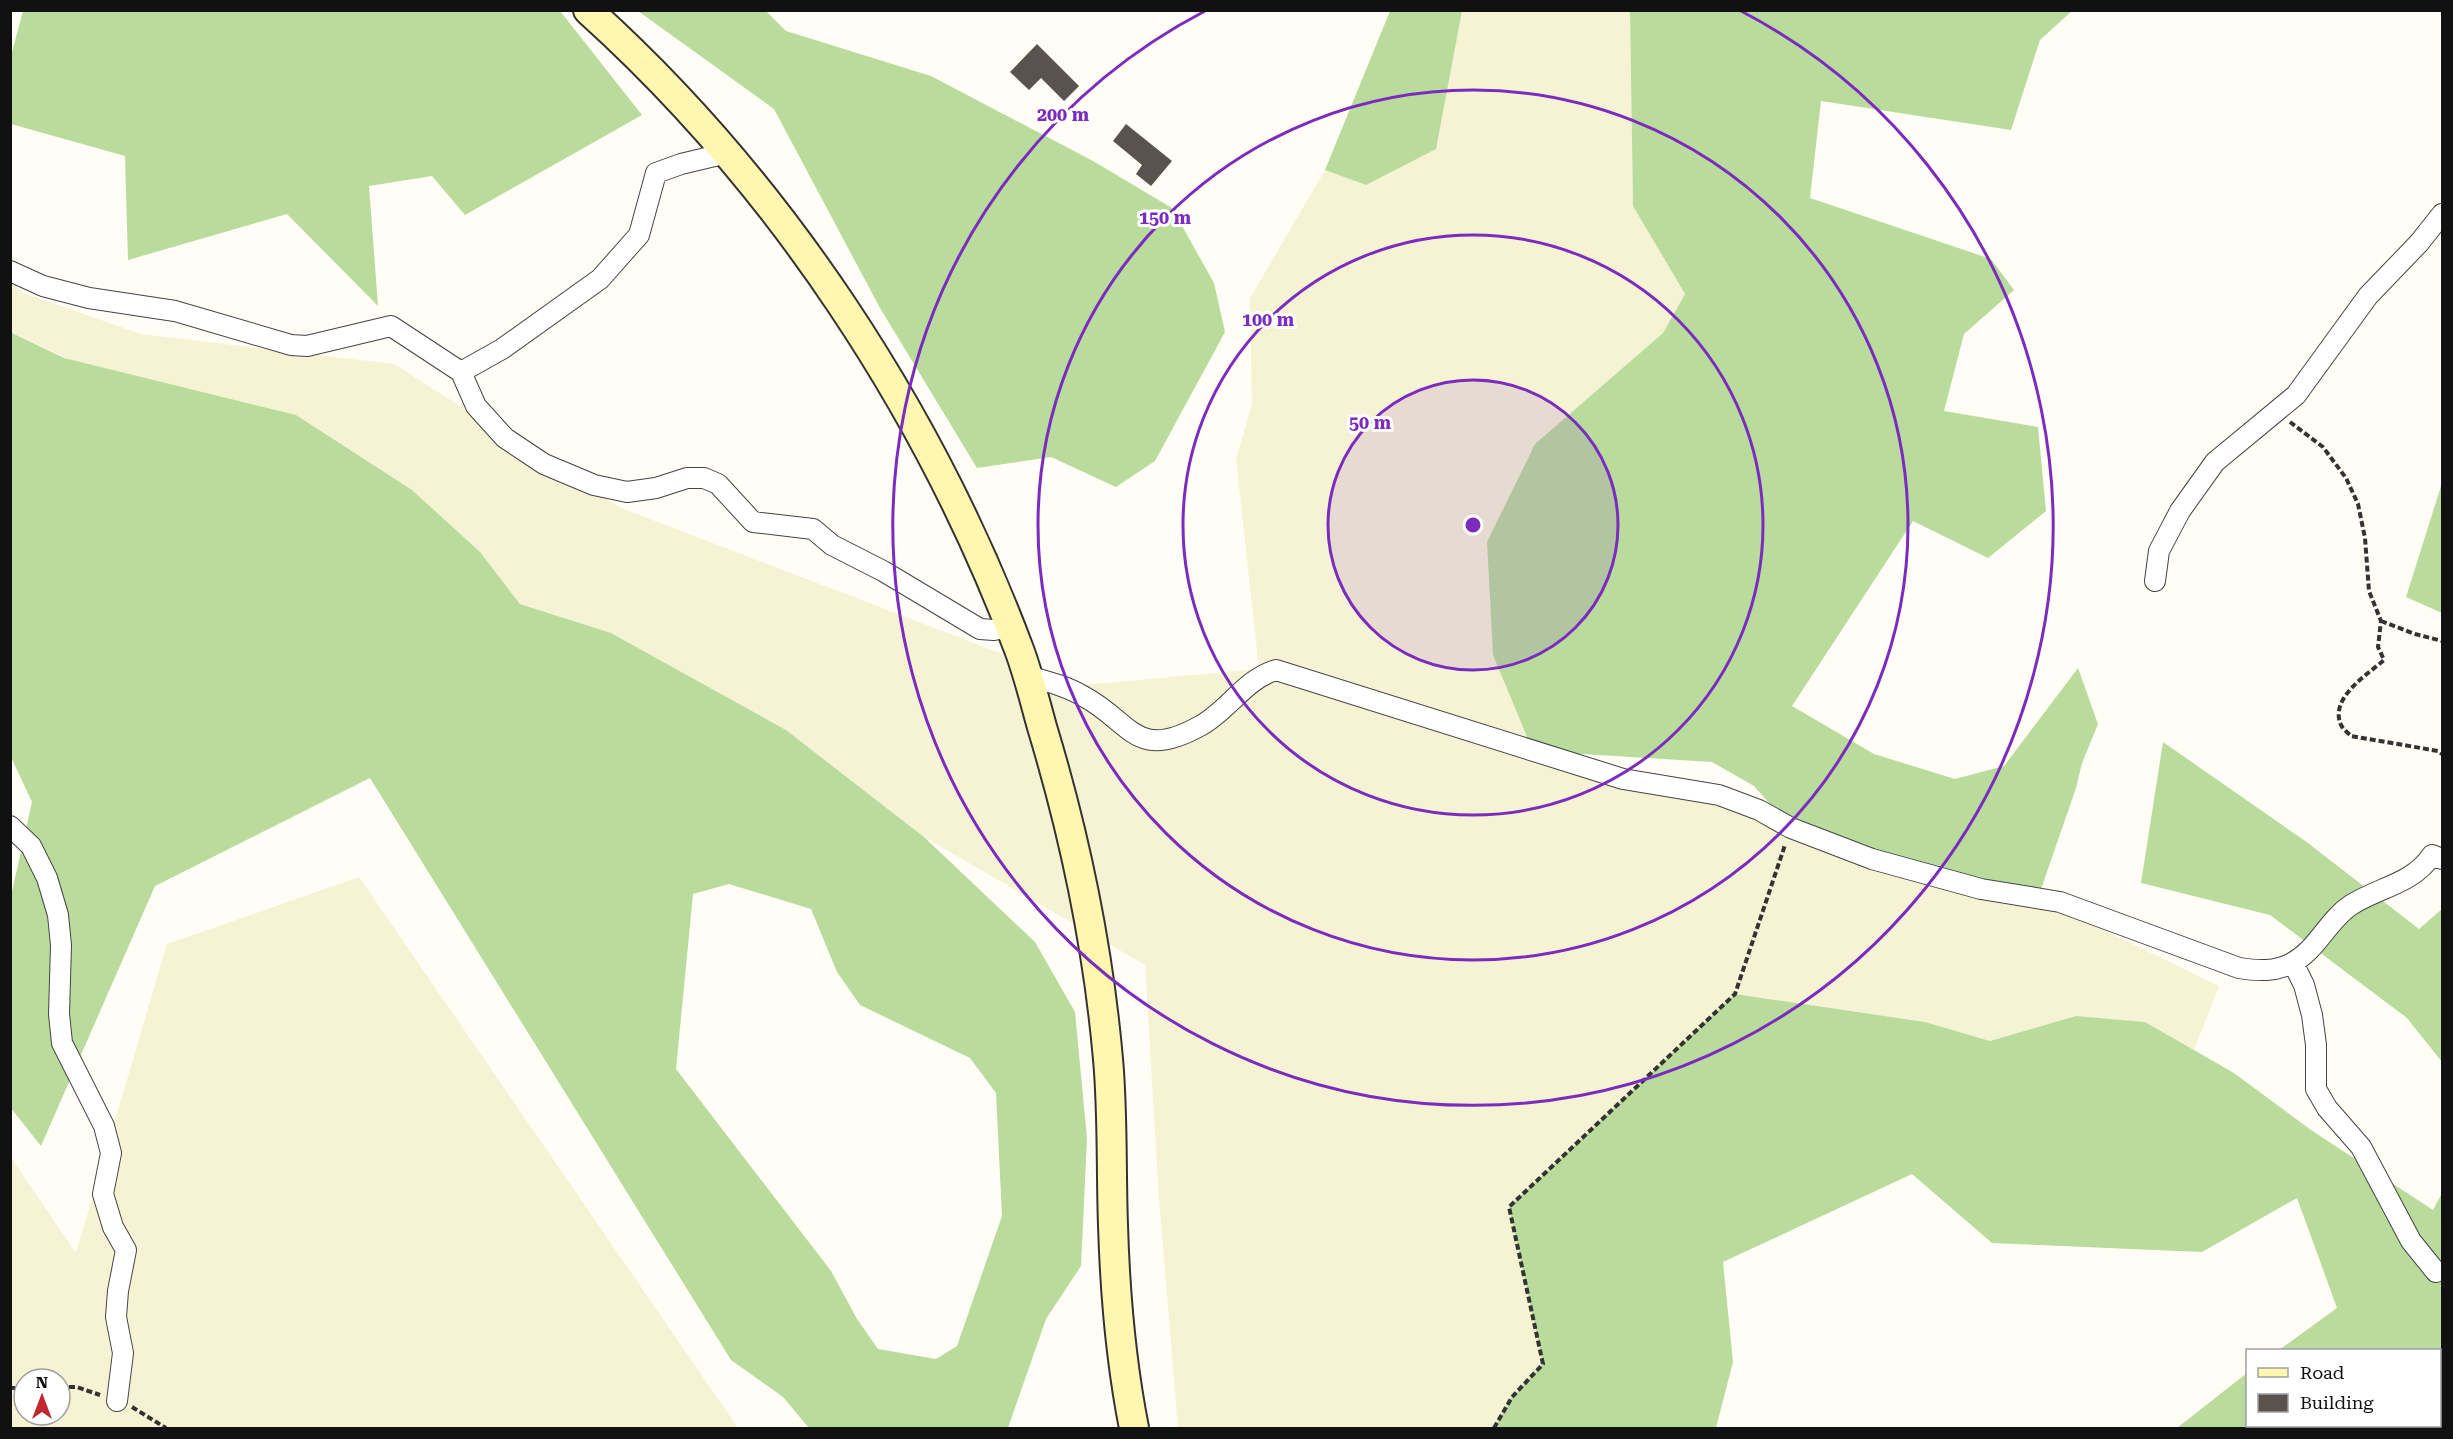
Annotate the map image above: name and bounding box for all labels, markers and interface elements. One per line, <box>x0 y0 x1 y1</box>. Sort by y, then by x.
text: 200 m <box>1037 104 1090 125</box>
text: 150 m <box>1139 207 1192 228</box>
text: 100 m <box>1242 309 1295 330</box>
text: 50 m <box>1349 412 1392 433</box>
centre of rings <box>1463 515 1483 535</box>
legend <box>2246 1349 2441 1427</box>
text: Road <box>2300 1362 2345 1383</box>
north arrow <box>12 1367 72 1427</box>
text: N <box>36 1373 48 1392</box>
text: Building <box>2300 1392 2374 1413</box>

